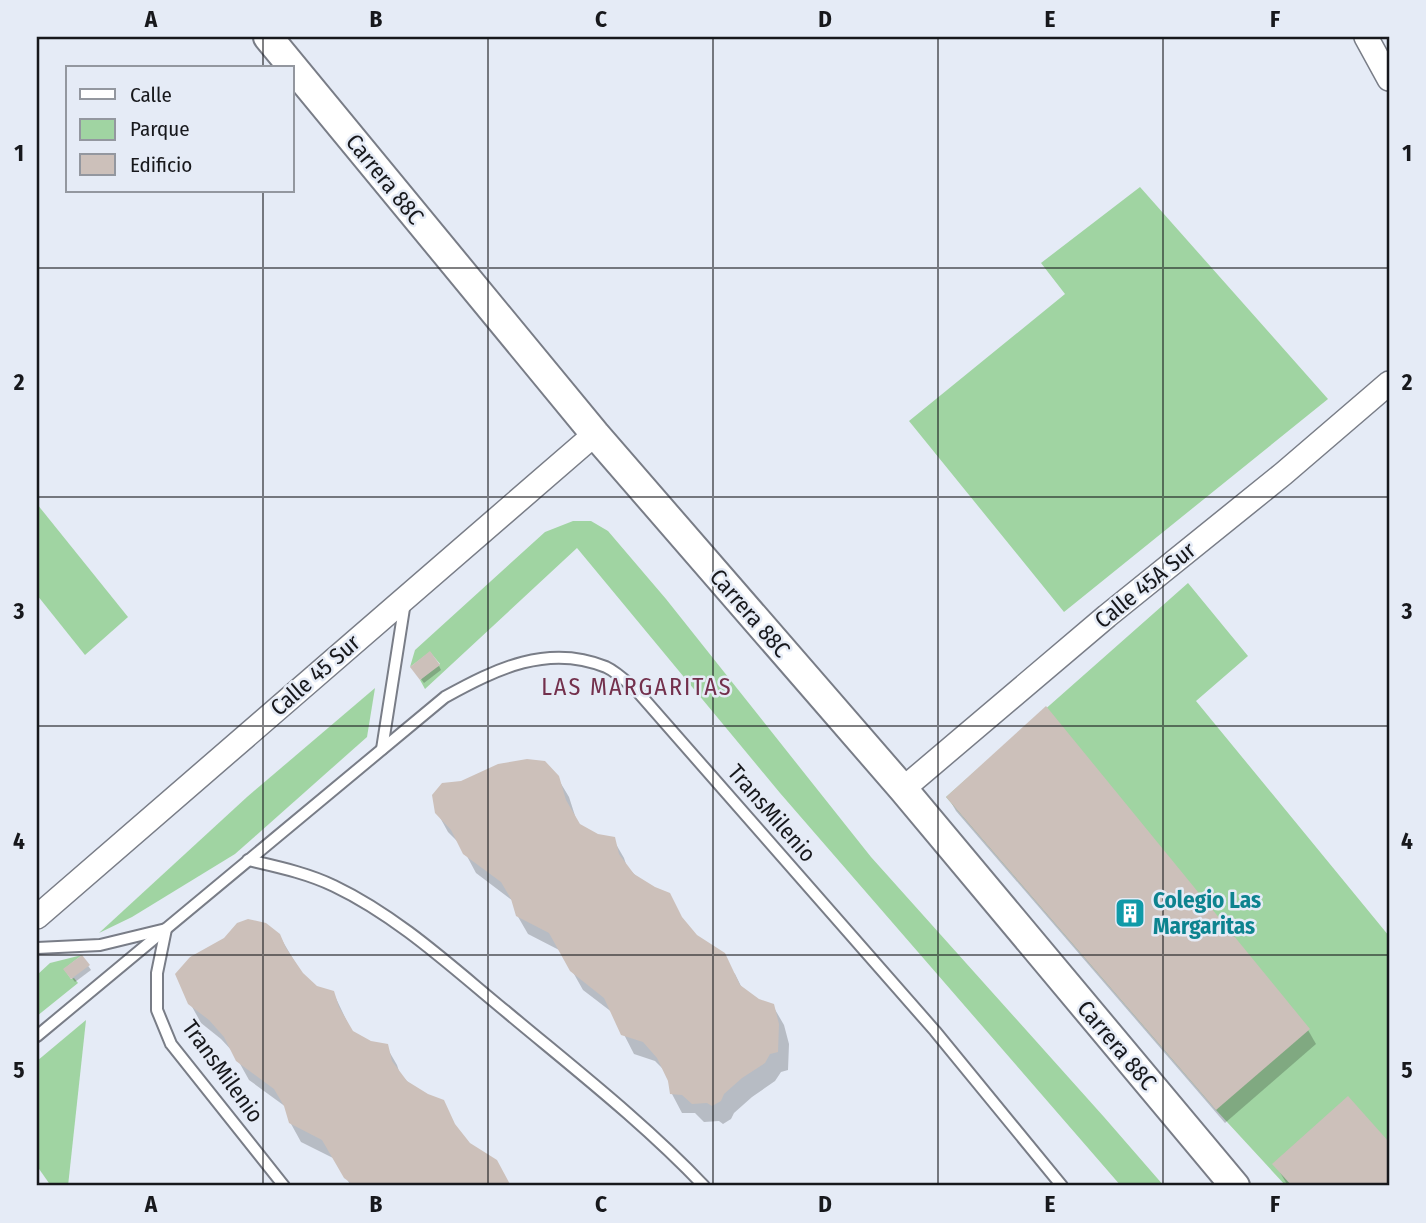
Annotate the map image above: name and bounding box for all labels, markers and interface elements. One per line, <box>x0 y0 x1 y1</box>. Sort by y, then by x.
text: A <box>144 5 158 33</box>
text: B <box>370 5 383 33</box>
text: C <box>595 5 607 33</box>
text: D <box>818 5 832 33</box>
text: E <box>1045 5 1056 33</box>
text: F <box>1270 5 1280 33</box>
legend <box>66 66 294 192</box>
text: Calle <box>130 82 172 108</box>
text: Parque <box>130 116 190 142</box>
street label: Carrera 88C <box>340 128 430 230</box>
text: 1 <box>14 139 24 167</box>
text: 1 <box>1402 139 1412 167</box>
text: Edificio <box>130 152 192 178</box>
text: 2 <box>13 368 25 396</box>
text: 2 <box>1401 368 1413 396</box>
street label: Calle 45A Sur <box>1089 536 1201 634</box>
street label: Carrera 88C <box>704 563 796 663</box>
text: 3 <box>13 597 25 625</box>
text: 3 <box>1401 597 1413 625</box>
street label: Calle 45 Sur <box>264 628 366 722</box>
district label: LAS MARGARITAS <box>541 673 733 701</box>
street label: TransMilenio <box>722 759 822 867</box>
text: 4 <box>13 827 25 855</box>
text: 4 <box>1401 827 1413 855</box>
place label: Colegio Las Margaritas <box>1153 886 1261 940</box>
building icon: Colegio Las Margaritas <box>1113 896 1147 930</box>
street label: Carrera 88C <box>1072 995 1163 1096</box>
street label: TransMilenio <box>176 1014 270 1128</box>
text: 5 <box>13 1056 25 1084</box>
text: 5 <box>1401 1056 1413 1084</box>
text: A <box>144 1190 158 1218</box>
text: B <box>370 1190 383 1218</box>
text: C <box>595 1190 607 1218</box>
text: D <box>818 1190 832 1218</box>
text: E <box>1045 1190 1056 1218</box>
text: F <box>1270 1190 1280 1218</box>

